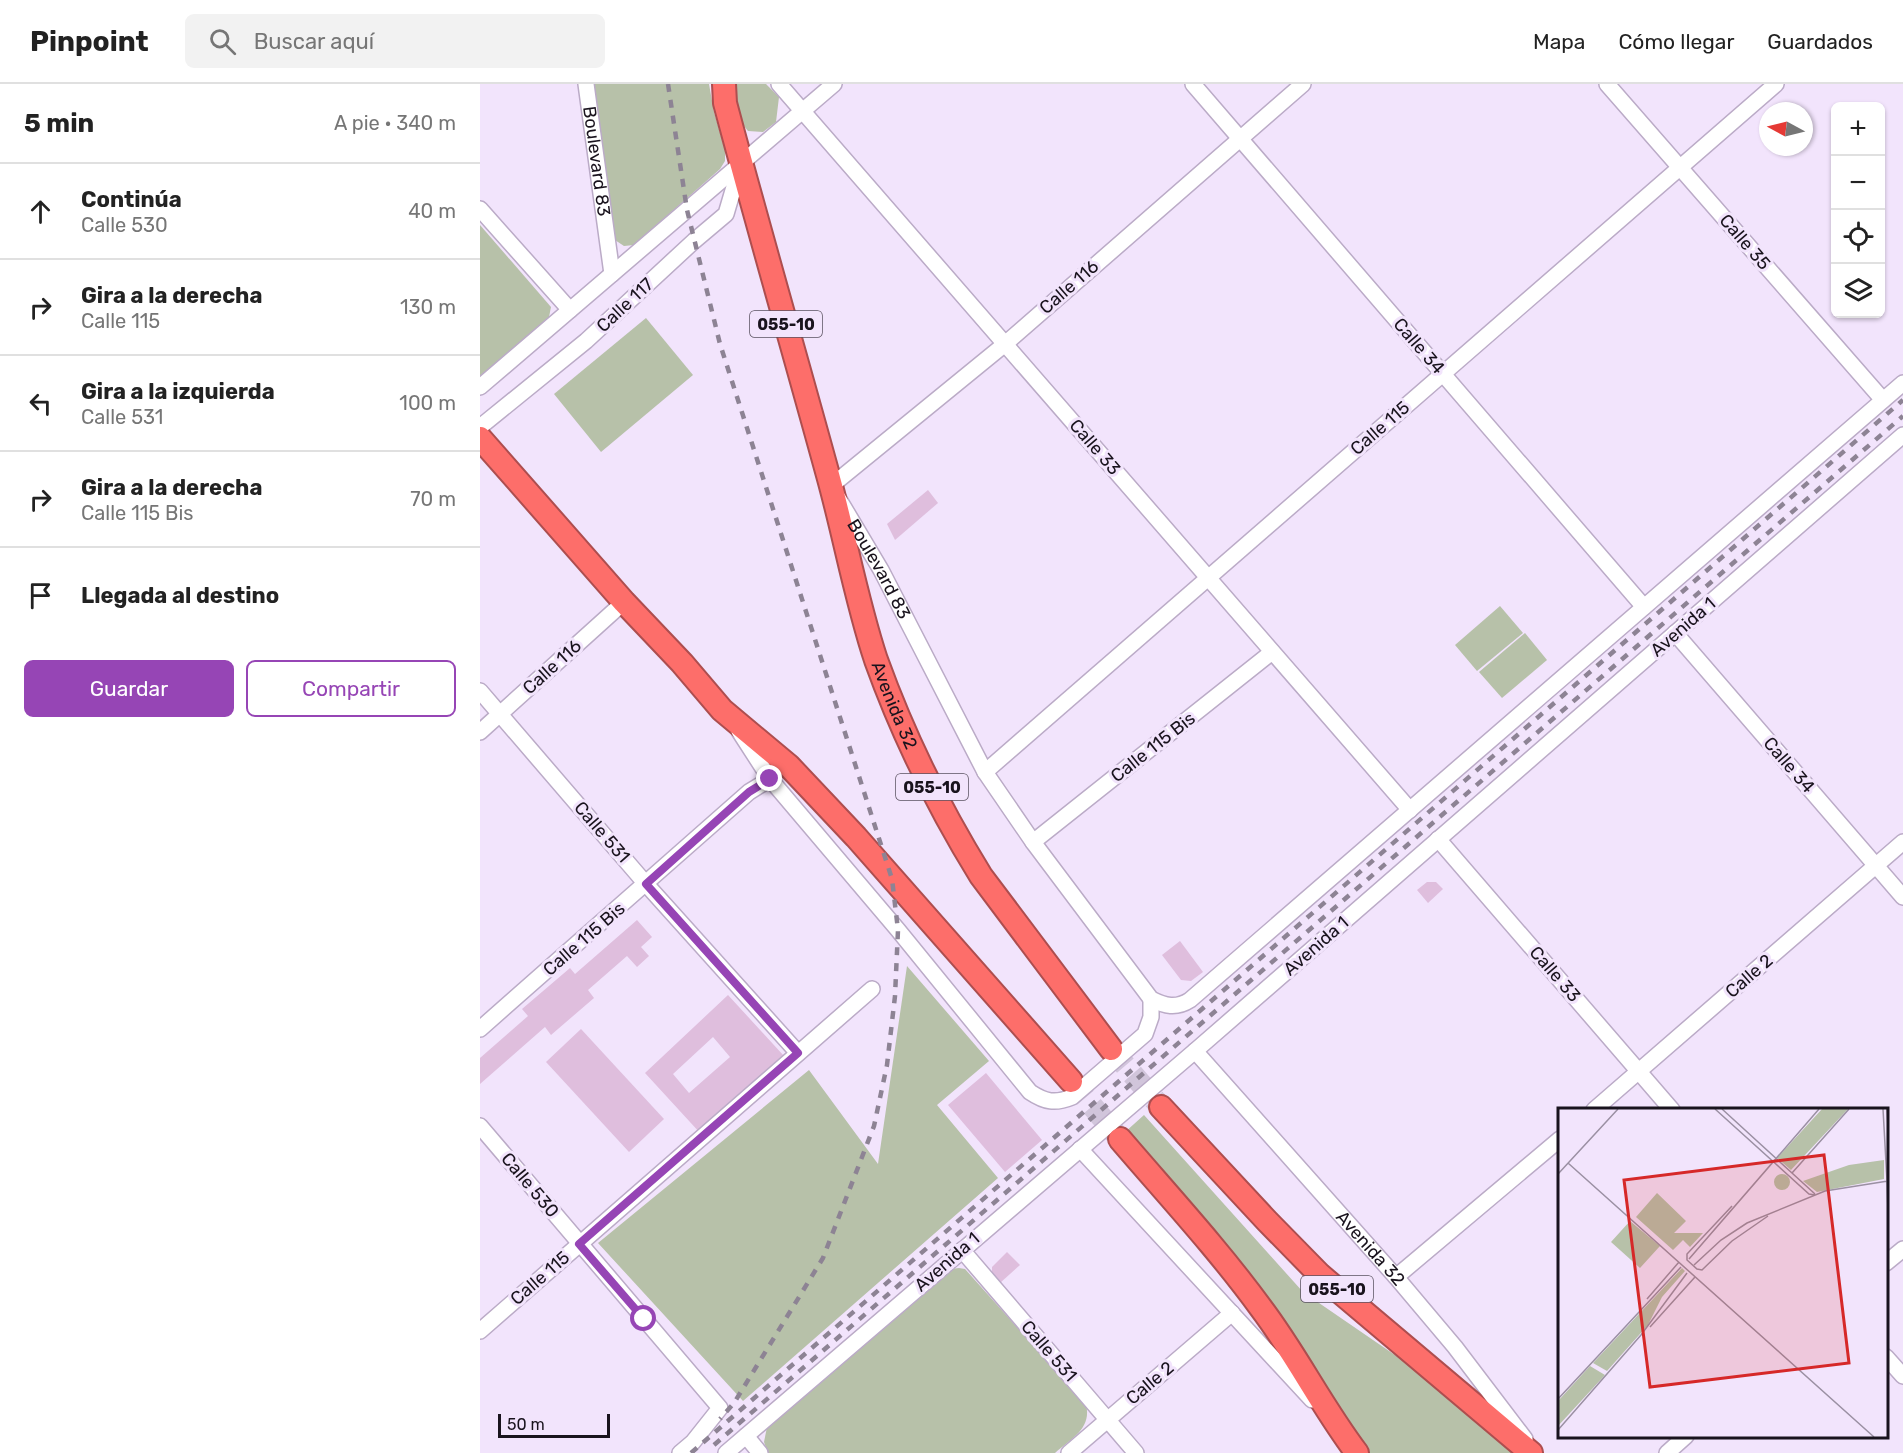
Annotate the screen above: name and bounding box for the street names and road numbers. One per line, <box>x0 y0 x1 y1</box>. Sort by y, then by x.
street label: Boulevard 83 <box>578 105 615 218</box>
street label: Calle 35 <box>1715 210 1775 274</box>
street label: Calle 116 <box>1035 255 1103 319</box>
street label: Calle 117 <box>592 273 658 337</box>
road number: 055-10 <box>750 311 822 337</box>
street label: Calle 34 <box>1389 313 1449 379</box>
street label: Calle 115 <box>1346 396 1414 460</box>
street label: Calle 33 <box>1065 415 1125 479</box>
street label: Boulevard 83 <box>842 515 915 623</box>
street label: Avenida 1 <box>1646 593 1720 661</box>
street label: Calle 116 <box>518 635 586 699</box>
street label: Avenida 32 <box>866 658 922 753</box>
street label: Calle 115 Bis <box>1106 707 1200 787</box>
street label: Calle 34 <box>1759 732 1819 798</box>
road number: 055-10 <box>896 774 968 800</box>
street label: Calle 531 <box>569 797 635 867</box>
street label: Calle 115 Bis <box>539 897 629 981</box>
street label: Avenida 1 <box>1279 912 1353 980</box>
street label: Calle 33 <box>1525 942 1585 1006</box>
street label: Calle 2 <box>1721 949 1777 1003</box>
street label: Calle 530 <box>496 1148 564 1222</box>
street label: Avenida 32 <box>1331 1206 1410 1290</box>
street label: Avenida 1 <box>910 1228 984 1296</box>
street label: Calle 115 <box>506 1246 574 1310</box>
road number: 055-10 <box>1301 1276 1373 1302</box>
street label: Calle 531 <box>1016 1316 1082 1386</box>
street label: Calle 2 <box>1122 1357 1178 1409</box>

